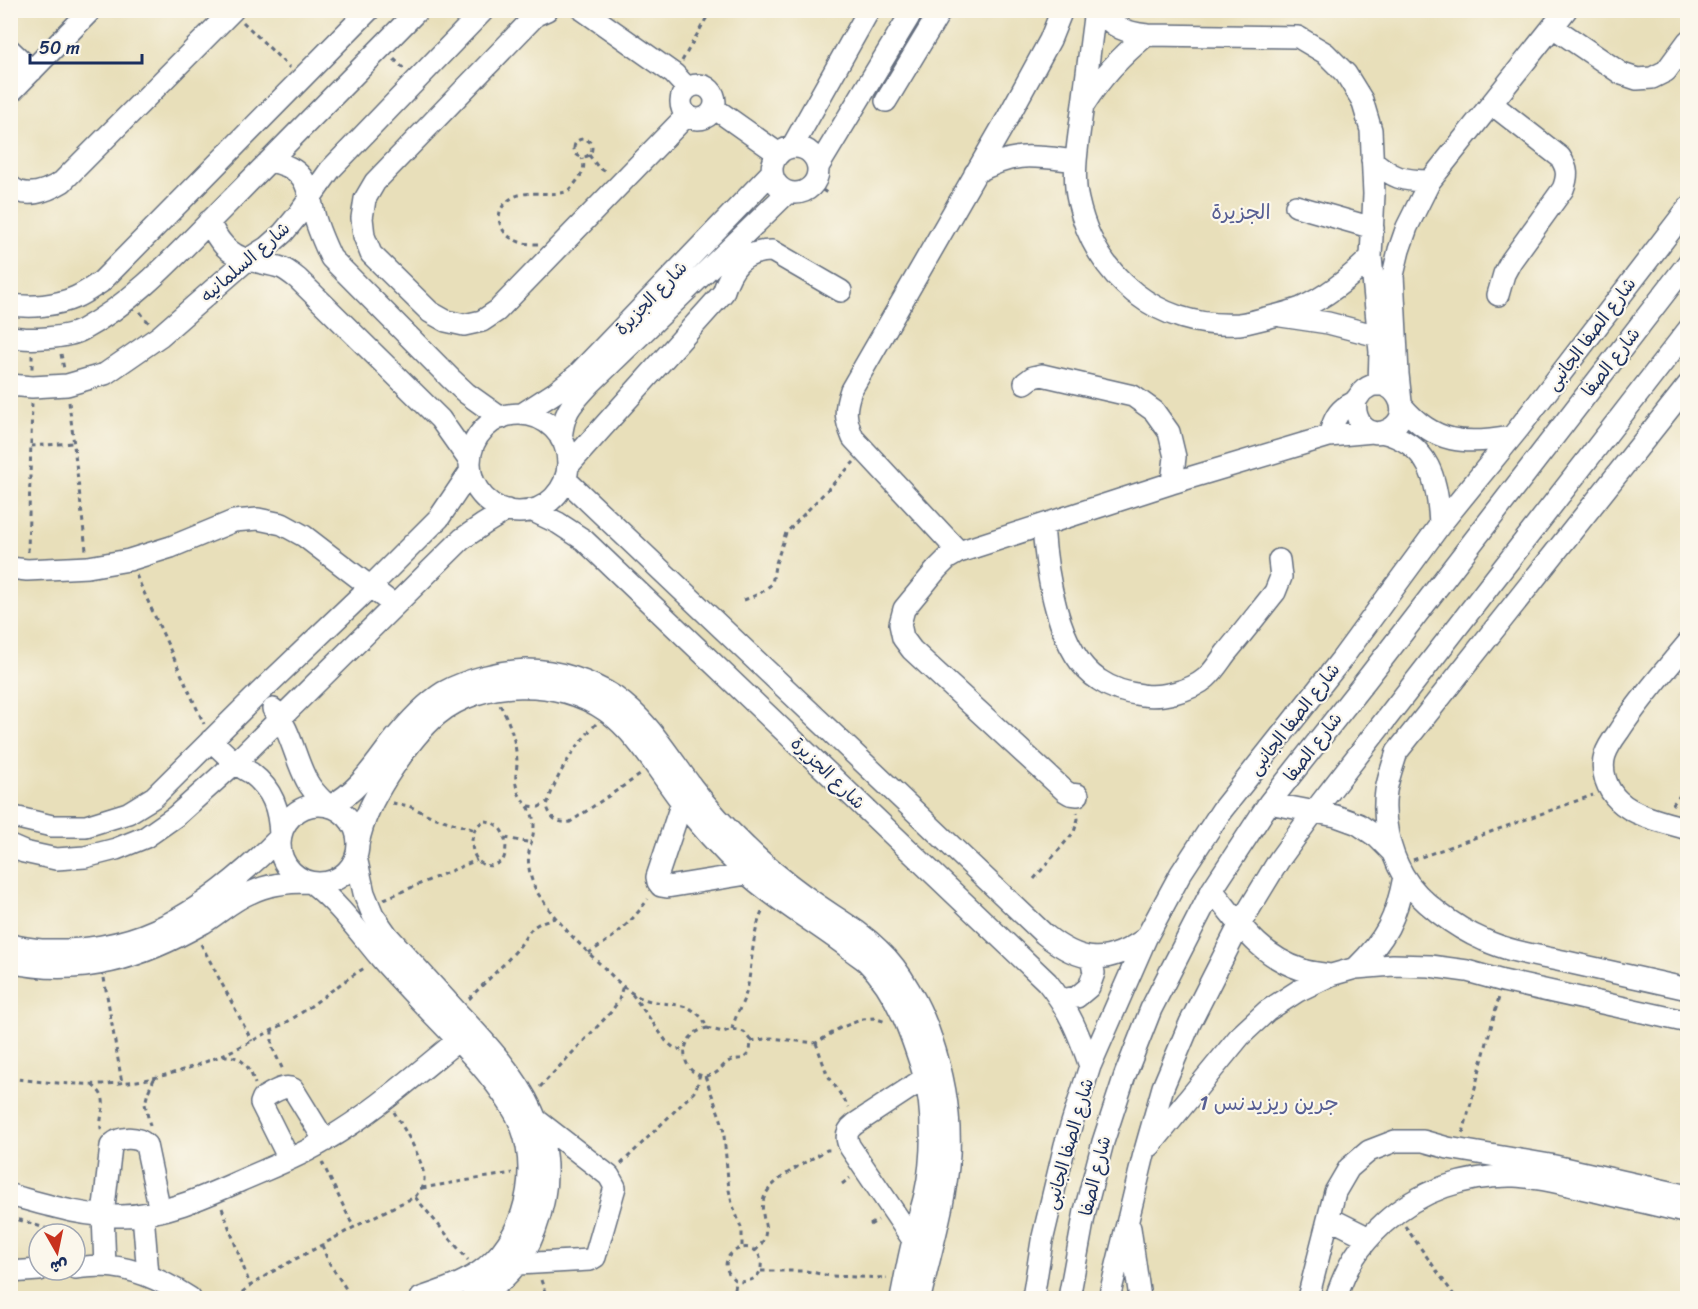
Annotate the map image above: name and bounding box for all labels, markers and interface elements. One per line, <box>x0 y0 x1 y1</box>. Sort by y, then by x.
scale bar <box>30 27 142 65</box>
text: 50 m <box>39 32 80 64</box>
district label: الجزيرة <box>1211 193 1271 231</box>
street label: شارع السلمانيه <box>192 213 298 311</box>
street label: شارع الجزيرة <box>607 253 695 343</box>
street label: شارع الصفا الجانبى <box>1542 273 1640 395</box>
street label: شارع الصفا <box>1577 323 1645 401</box>
street label: شارع الصفا الجانبى <box>1244 659 1344 779</box>
street label: شارع الصفا <box>1279 708 1347 786</box>
street label: شارع الجزيرة <box>783 729 873 817</box>
street label: شارع الصفا الجانبى <box>1040 1076 1098 1212</box>
district label: جرين ريزيدنس 1 <box>1199 1084 1339 1122</box>
street label: شارع الصفا <box>1075 1134 1115 1218</box>
north arrow <box>27 1222 87 1282</box>
text: ش <box>48 1251 70 1282</box>

